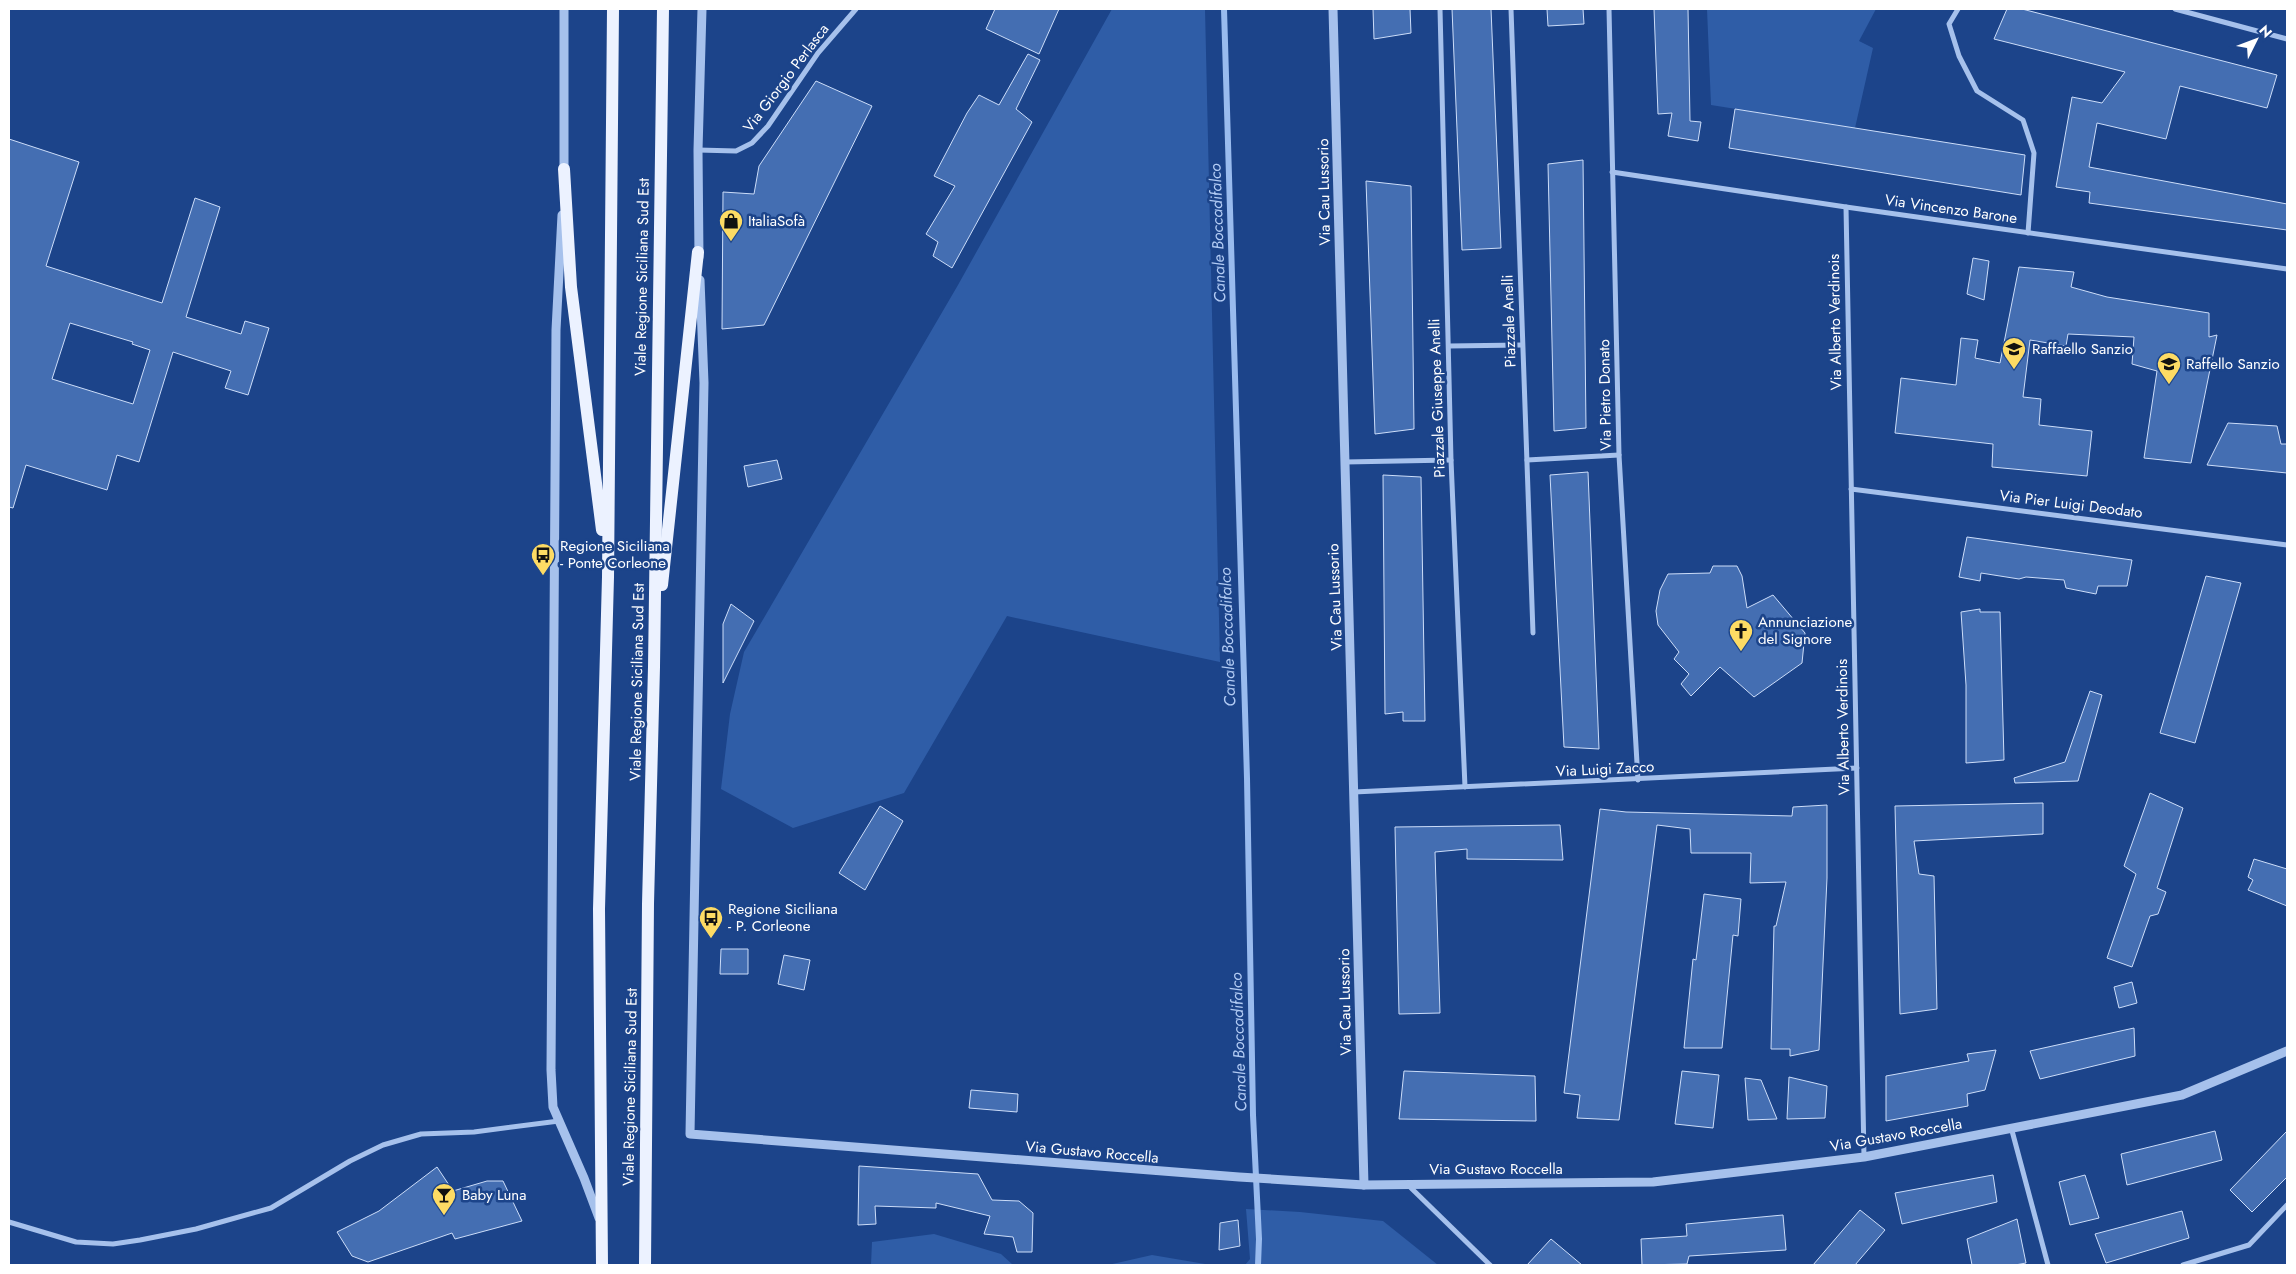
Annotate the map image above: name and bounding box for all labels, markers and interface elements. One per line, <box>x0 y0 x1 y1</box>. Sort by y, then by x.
north arrow <box>2231 15 2281 65</box>
street label: Via Giorgio Perlasca <box>738 19 834 137</box>
text: N <box>2255 20 2277 42</box>
street label: Via Cau Lussorio <box>1312 138 1336 246</box>
water label: Canale Boccadifalco <box>1204 162 1231 303</box>
street label: Viale Regione Siciliana Sud Est <box>629 177 655 376</box>
street label: Via Vincenzo Barone <box>1883 189 2019 229</box>
shop icon: ItaliaSofà <box>718 208 744 242</box>
place label: ItaliaSofà <box>748 210 805 232</box>
street label: Via Alberto Verdinois <box>1823 254 1847 390</box>
street label: Piazzale Anelli <box>1496 274 1522 368</box>
street label: Piazzale Giuseppe Anelli <box>1423 318 1451 478</box>
school or university icon: Raffaello Sanzio <box>2001 336 2027 370</box>
place label: Raffaello Sanzio <box>2032 338 2133 360</box>
street label: Via Pietro Donato <box>1593 339 1617 451</box>
school or university icon: Raffello Sanzio <box>2156 351 2182 385</box>
place label: Raffello Sanzio <box>2186 353 2280 375</box>
street label: Via Pier Luigi Deodato <box>1998 484 2144 524</box>
place label: Regione Siciliana - Ponte Corleone <box>560 535 670 574</box>
bus stop icon: Regione Siciliana - Ponte Corleone <box>530 542 556 576</box>
street label: Via Cau Lussorio <box>1322 543 1348 651</box>
water label: Canale Boccadifalco <box>1214 566 1241 707</box>
street label: Viale Regione Siciliana Sud Est <box>624 582 650 781</box>
place label: Annunciazione del Signore <box>1758 611 1853 650</box>
church icon: Annunciazione del Signore <box>1728 618 1754 652</box>
street label: Via Alberto Verdinois <box>1831 659 1855 795</box>
street label: Via Luigi Zacco <box>1555 755 1655 783</box>
place label: Regione Siciliana - P. Corleone <box>728 898 838 937</box>
bus stop icon: Regione Siciliana - P. Corleone <box>698 905 724 939</box>
street label: Via Cau Lussorio <box>1333 948 1357 1056</box>
water label: Canale Boccadifalco <box>1225 971 1252 1112</box>
street label: Viale Regione Siciliana Sud Est <box>617 987 643 1186</box>
street label: Via Gustavo Roccella <box>1828 1113 1964 1157</box>
street label: Via Gustavo Roccella <box>1024 1135 1160 1169</box>
street label: Via Gustavo Roccella <box>1429 1158 1563 1180</box>
bar icon: Baby Luna <box>431 1182 457 1216</box>
place label: Baby Luna <box>462 1184 526 1206</box>

